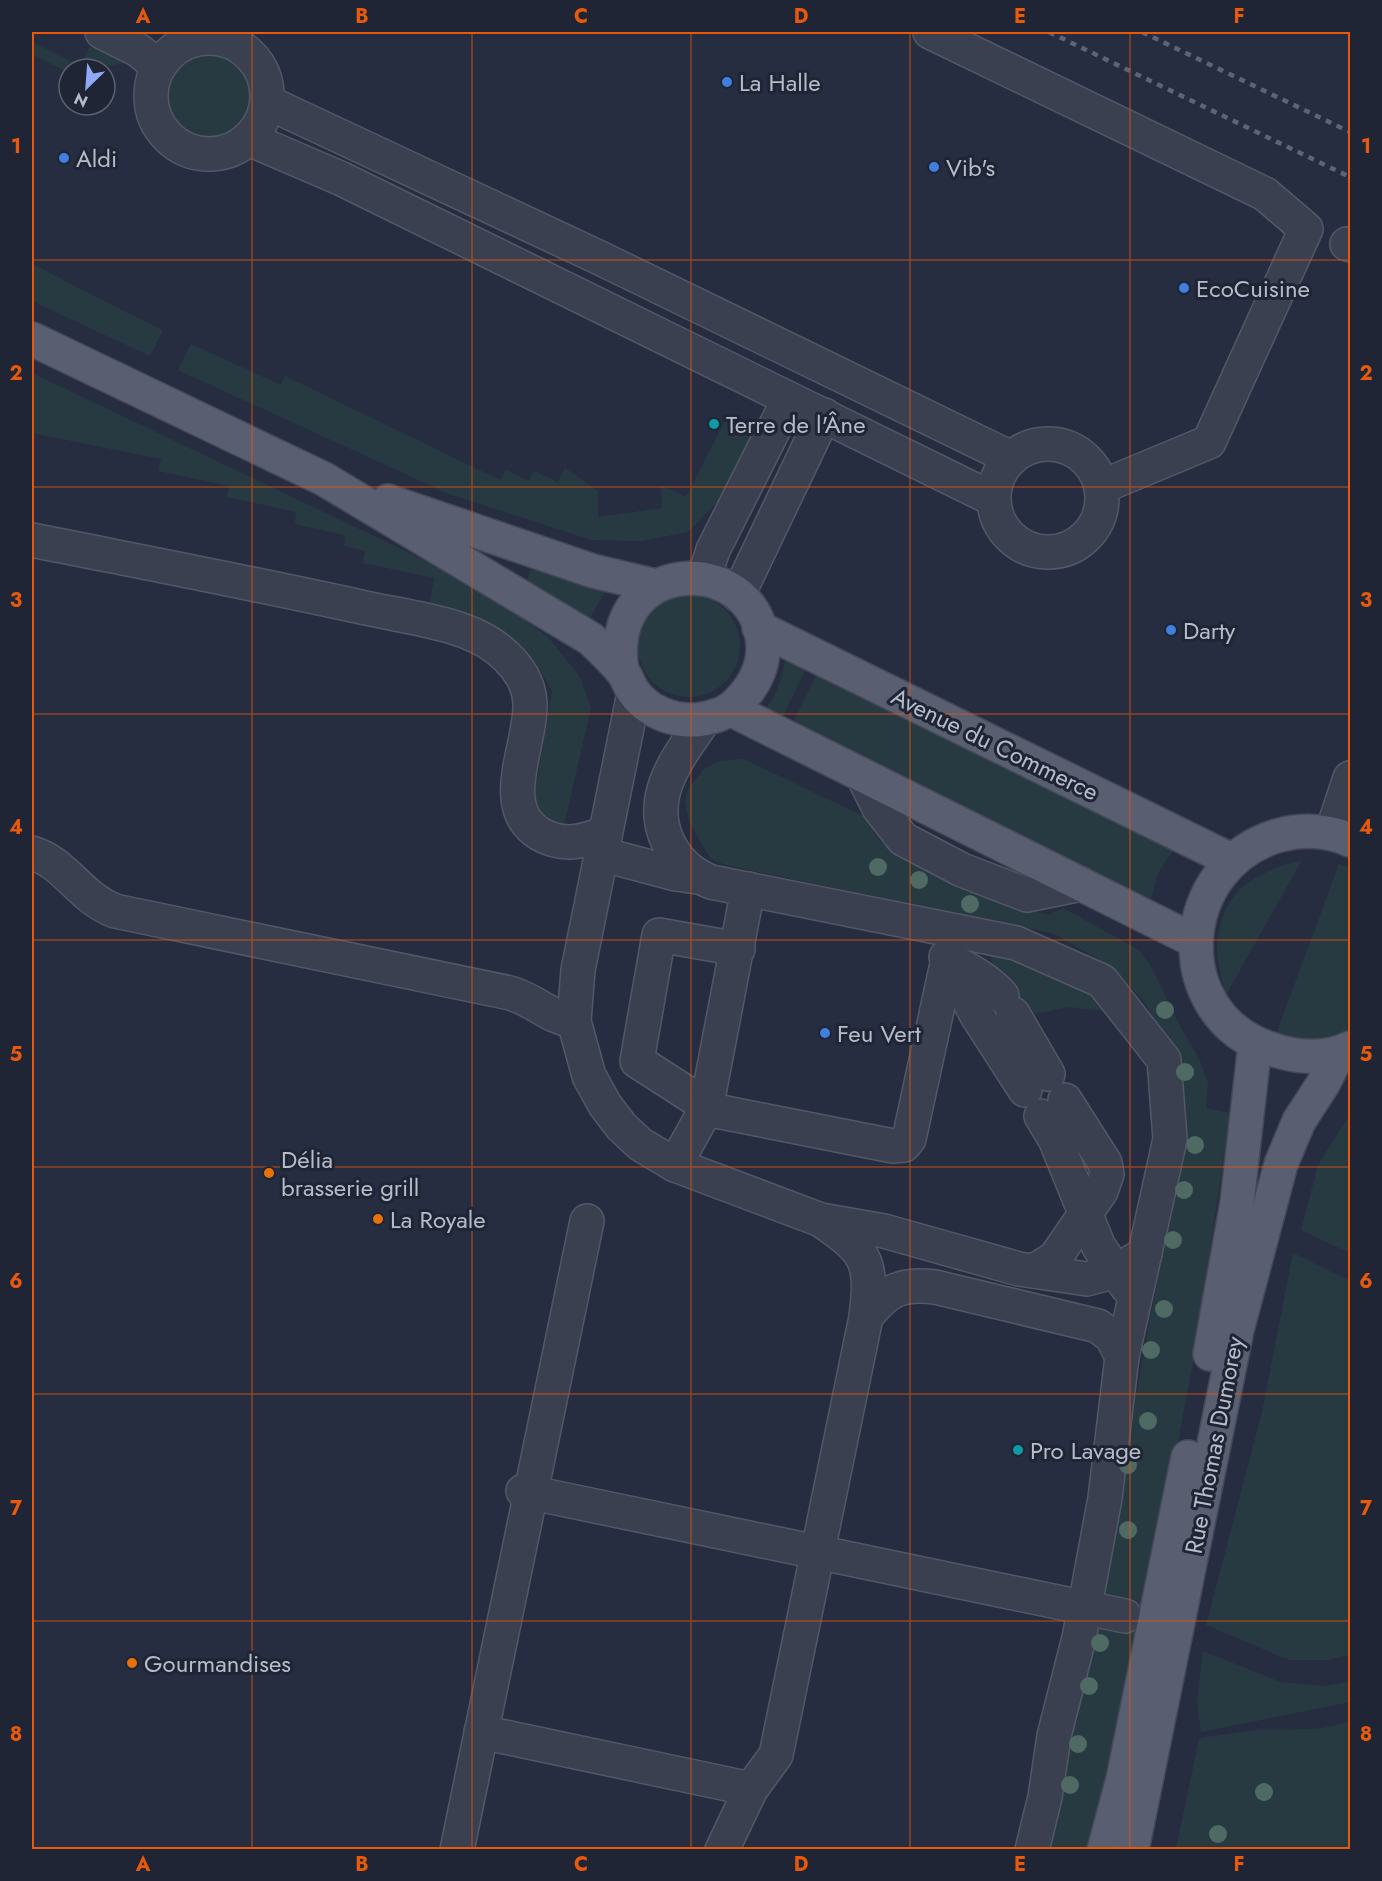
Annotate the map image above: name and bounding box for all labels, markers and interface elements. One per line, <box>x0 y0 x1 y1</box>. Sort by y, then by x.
text: A <box>135 2 151 31</box>
text: B <box>355 2 369 31</box>
text: C <box>574 2 588 31</box>
text: D <box>794 2 808 31</box>
text: E <box>1014 2 1026 31</box>
text: F <box>1233 2 1245 31</box>
north arrow <box>57 57 117 117</box>
place label: La Halle <box>739 65 821 100</box>
marker: La Halle <box>720 75 734 89</box>
text: N <box>70 87 91 113</box>
text: 1 <box>11 132 21 161</box>
text: 1 <box>1361 132 1371 161</box>
place label: Aldi <box>76 141 117 176</box>
place label: Vib's <box>946 150 995 185</box>
marker: Aldi <box>57 151 71 165</box>
marker: Vib's <box>927 160 941 174</box>
place label: EcoCuisine <box>1196 271 1310 306</box>
marker: EcoCuisine <box>1177 281 1191 295</box>
text: 2 <box>9 359 23 388</box>
text: 2 <box>1359 359 1373 388</box>
place label: Terre de l'Âne <box>726 407 866 442</box>
marker: Terre de l'Âne <box>707 417 721 431</box>
text: 3 <box>10 586 22 615</box>
text: 3 <box>1360 586 1372 615</box>
place label: Darty <box>1183 613 1236 648</box>
marker: Darty <box>1164 623 1178 637</box>
street label: Avenue du Commerce <box>886 679 1104 809</box>
text: 4 <box>9 813 23 842</box>
text: 4 <box>1359 813 1373 842</box>
place label: Feu Vert <box>837 1016 921 1051</box>
marker: Feu Vert <box>818 1026 832 1040</box>
text: 5 <box>10 1040 23 1069</box>
text: 5 <box>1360 1040 1373 1069</box>
place label: Délia brasserie grill <box>281 1142 419 1205</box>
marker: Délia brasserie grill <box>262 1166 276 1180</box>
place label: La Royale <box>390 1202 486 1237</box>
marker: La Royale <box>371 1212 385 1226</box>
text: 6 <box>9 1267 23 1296</box>
text: 6 <box>1359 1267 1373 1296</box>
street label: Rue Thomas Dumorey <box>1176 1333 1252 1557</box>
place label: Pro Lavage <box>1030 1433 1141 1468</box>
marker: Pro Lavage <box>1011 1443 1025 1457</box>
text: 7 <box>10 1494 23 1523</box>
text: 7 <box>1360 1494 1373 1523</box>
place label: Gourmandises <box>144 1646 291 1681</box>
marker: Gourmandises <box>125 1656 139 1670</box>
text: 8 <box>10 1720 22 1749</box>
text: 8 <box>1360 1720 1372 1749</box>
text: A <box>135 1850 151 1879</box>
text: B <box>355 1850 369 1879</box>
text: C <box>574 1850 588 1879</box>
text: D <box>794 1850 808 1879</box>
text: E <box>1014 1850 1026 1879</box>
text: F <box>1233 1850 1245 1879</box>

